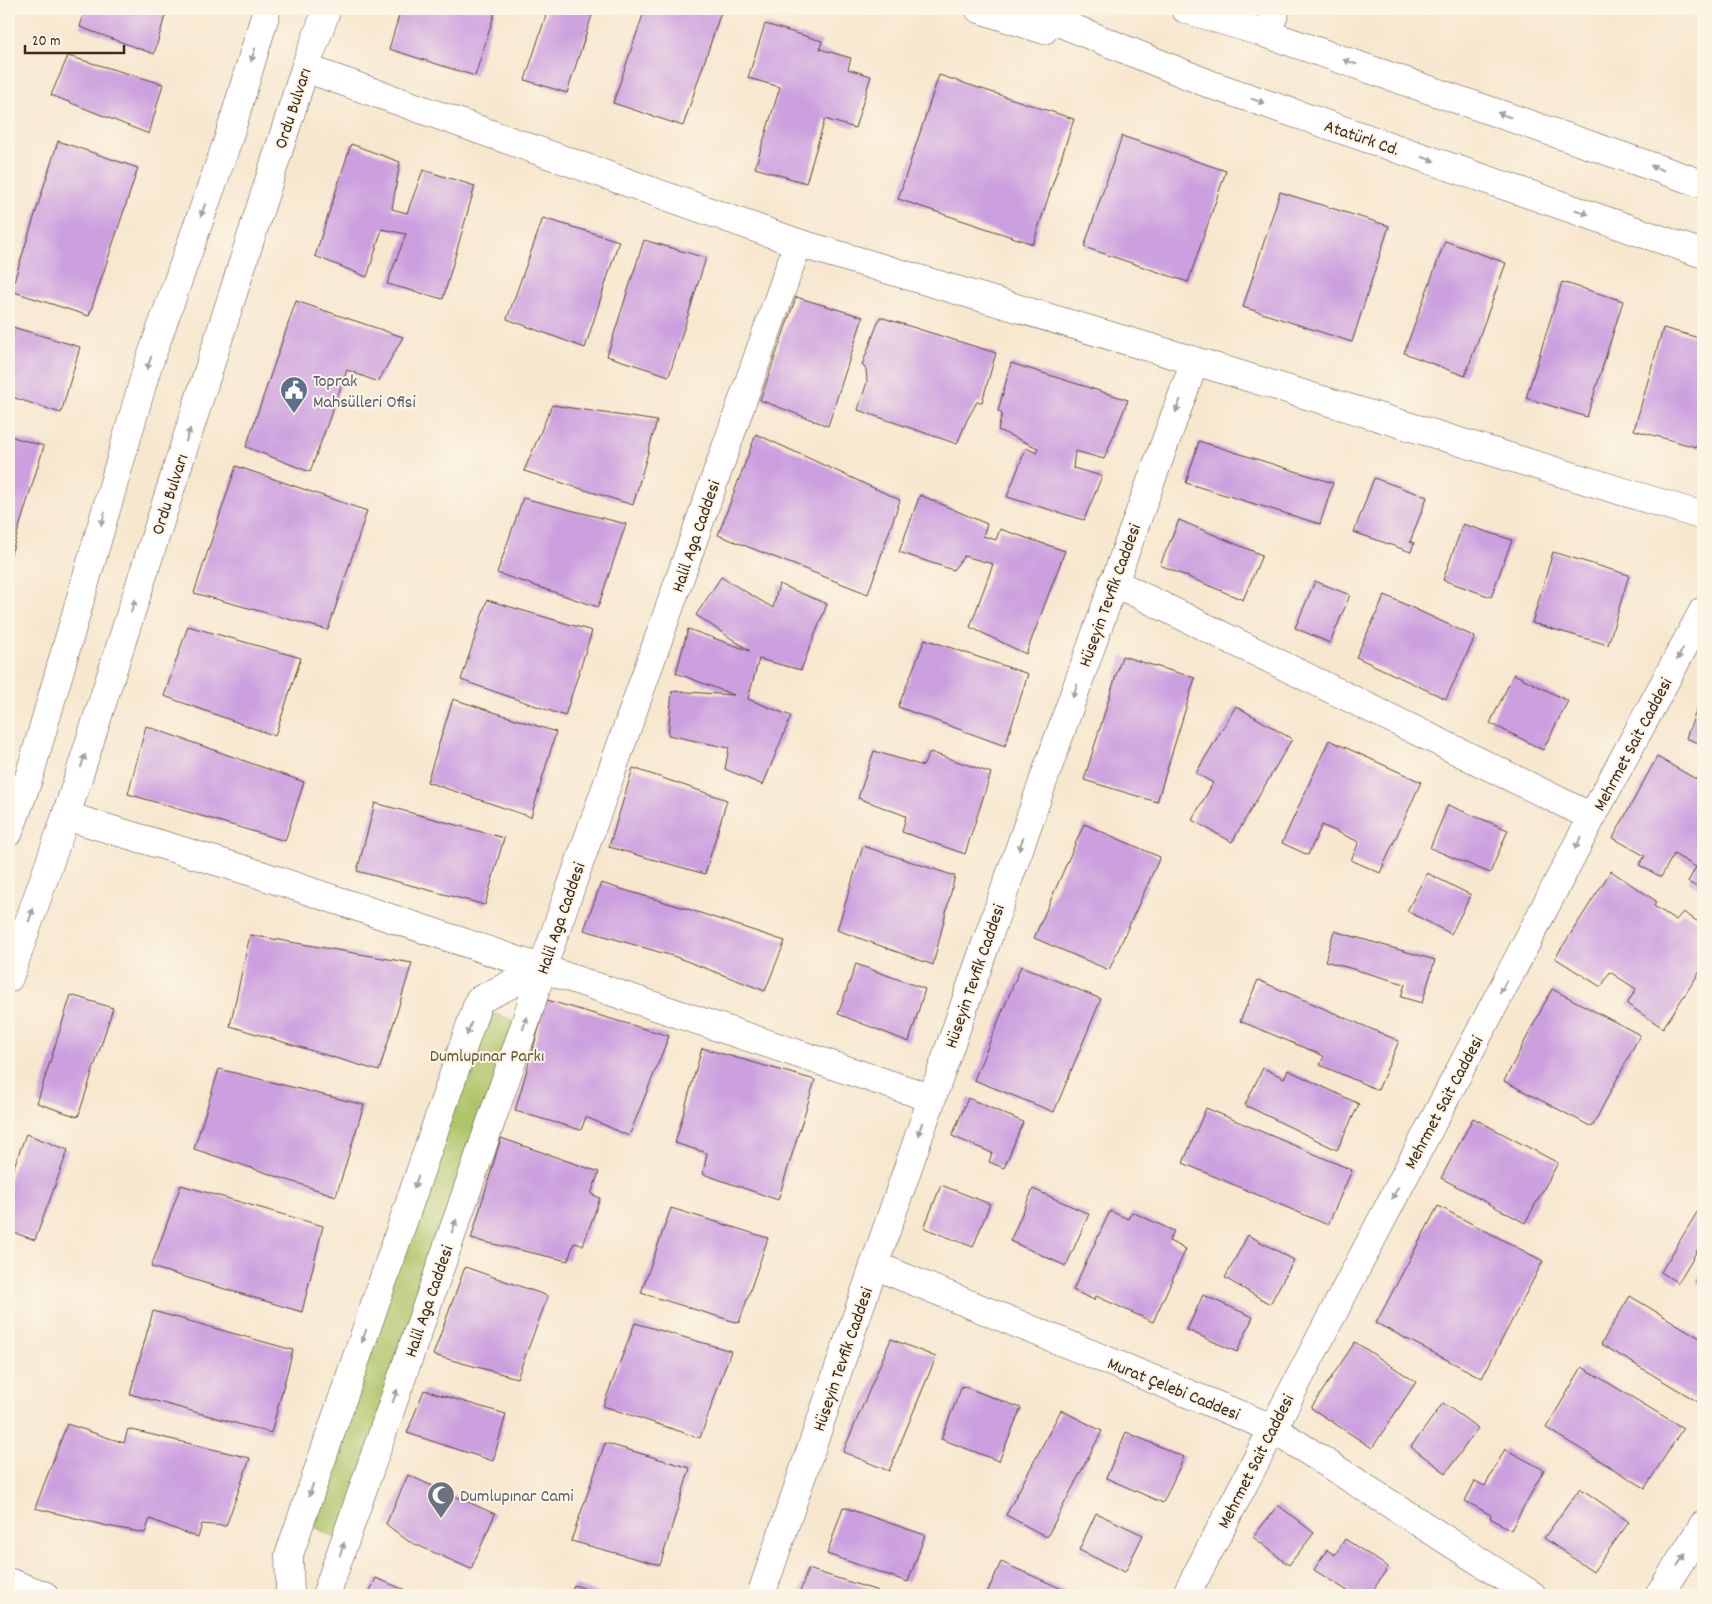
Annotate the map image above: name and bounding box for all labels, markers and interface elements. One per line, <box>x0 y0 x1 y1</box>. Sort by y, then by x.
scale bar <box>25 22 124 54</box>
text: 20 m <box>32 31 60 53</box>
one-way arrow <box>249 48 257 63</box>
one-way arrow <box>1342 58 1357 66</box>
street label: Ordu Bulvarı <box>270 65 319 153</box>
one-way arrow <box>1251 97 1266 105</box>
one-way arrow <box>1496 111 1511 118</box>
street label: Atatürk Cd. <box>1320 115 1402 164</box>
one-way arrow <box>1421 155 1436 163</box>
one-way arrow <box>1649 164 1664 172</box>
one-way arrow <box>199 203 207 218</box>
one-way arrow <box>1575 208 1590 216</box>
one-way arrow <box>145 356 153 371</box>
place label: Toprak Mahsülleri Ofisi <box>313 370 416 416</box>
public building icon: Toprak Mahsülleri Ofisi <box>279 375 309 414</box>
one-way arrow <box>1174 399 1182 414</box>
one-way arrow <box>184 427 192 442</box>
street label: Ordu Bulvarı <box>147 451 196 539</box>
street label: Halil Aga Caddesi <box>667 477 728 596</box>
one-way arrow <box>99 512 107 527</box>
street label: Hüseyin Tevfik Caddesi <box>1074 521 1149 671</box>
one-way arrow <box>129 599 137 614</box>
one-way arrow <box>1676 646 1684 661</box>
street label: Mehrmet Sait Caddesi <box>1588 674 1680 816</box>
one-way arrow <box>1071 683 1078 698</box>
one-way arrow <box>80 754 88 769</box>
one-way arrow <box>1574 836 1582 850</box>
one-way arrow <box>1017 837 1025 852</box>
street label: Halil Aga Caddesi <box>532 859 593 978</box>
street label: Hüseyin Tevfik Caddesi <box>940 901 1013 1052</box>
one-way arrow <box>27 907 35 922</box>
one-way arrow <box>1499 980 1507 994</box>
one-way arrow <box>522 1015 529 1030</box>
one-way arrow <box>465 1021 472 1036</box>
street label: Mehrmet Sait Caddesi <box>1399 1032 1491 1174</box>
park label: Dumlupınar Parkı <box>430 1045 544 1070</box>
one-way arrow <box>916 1122 924 1137</box>
one-way arrow <box>412 1175 419 1190</box>
one-way arrow <box>1391 1186 1399 1200</box>
one-way arrow <box>451 1218 458 1233</box>
street label: Halil Aga Caddesi <box>400 1242 461 1361</box>
street label: Hüseyin Tevfik Caddesi <box>808 1284 881 1435</box>
one-way arrow <box>360 1329 367 1344</box>
street label: Murat Çelebi Caddesi <box>1103 1352 1243 1428</box>
one-way arrow <box>392 1388 399 1403</box>
street label: Mehrmet Sait Caddesi <box>1213 1391 1302 1534</box>
mosque icon: Dumlupınar Cami <box>426 1480 456 1519</box>
one-way arrow <box>307 1483 315 1498</box>
place label: Dumlupınar Cami <box>460 1485 574 1510</box>
one-way arrow <box>338 1541 346 1556</box>
one-way arrow <box>1677 1553 1686 1567</box>

